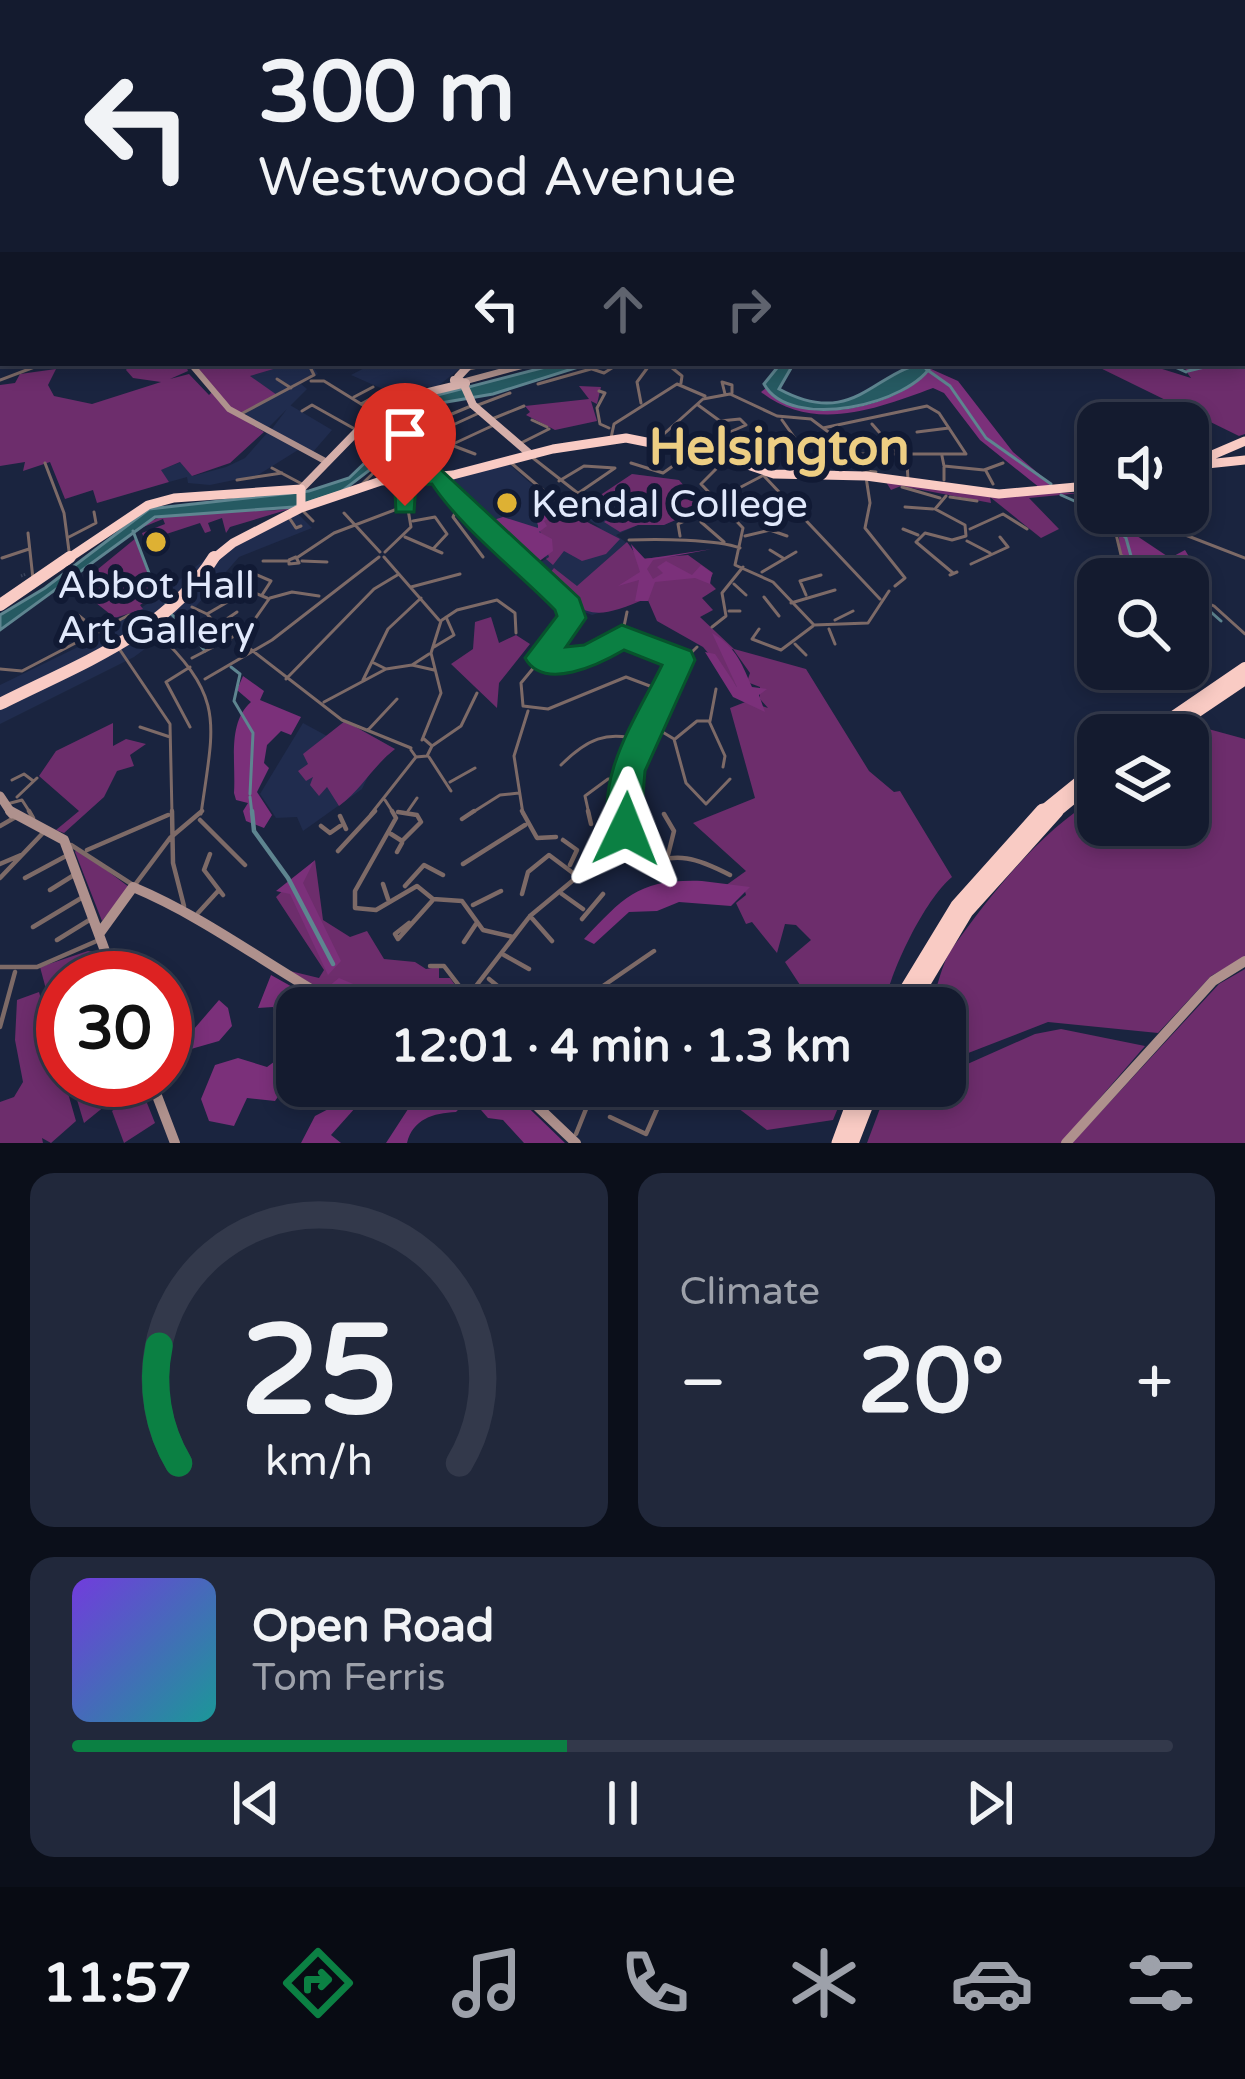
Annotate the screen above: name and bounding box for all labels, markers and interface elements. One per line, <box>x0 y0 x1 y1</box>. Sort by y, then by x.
text: 300 m <box>258 43 515 144</box>
icon: left <box>60 48 216 204</box>
text: Westwood Avenue <box>258 145 736 210</box>
icon: left <box>464 276 530 342</box>
icon: ahead <box>590 276 656 342</box>
icon: right <box>716 276 782 342</box>
pin <box>354 383 456 506</box>
icon: arrive <box>372 401 438 467</box>
map controls <box>1077 402 1209 846</box>
button: sound <box>1077 402 1209 534</box>
district label: Helsington <box>649 417 909 479</box>
place label: Kendal College <box>531 481 808 528</box>
marker: Kendal College <box>494 490 520 516</box>
marker: Abbot Hall Art Gallery <box>143 529 169 555</box>
button: search <box>1077 558 1209 690</box>
place label: Abbot Hall Art Gallery <box>57 562 255 654</box>
button: layers <box>1077 714 1209 846</box>
position arrow <box>563 766 689 892</box>
speed limit sign: 30 <box>36 951 192 1107</box>
text: 12:01 · 4 min · 1.3 km <box>391 1020 851 1074</box>
text: Climate <box>680 1268 820 1315</box>
text: 25 <box>240 1297 397 1448</box>
text: 20° <box>858 1328 1005 1437</box>
text: − <box>680 1343 727 1423</box>
text: + <box>1136 1343 1173 1423</box>
text: km/h <box>265 1436 373 1487</box>
text: Open Road <box>252 1600 494 1654</box>
text: Tom Ferris <box>252 1654 445 1701</box>
icon: previous <box>223 1770 289 1836</box>
icon: pause <box>590 1770 656 1836</box>
icon: next <box>957 1770 1023 1836</box>
icon: directions <box>276 1941 360 2025</box>
icon: music <box>445 1941 529 2025</box>
icon: phone <box>613 1941 697 2025</box>
icon: climate <box>782 1941 866 2025</box>
icon: car <box>950 1941 1034 2025</box>
icon: filters <box>1119 1941 1203 2025</box>
text: 11:57 <box>42 1951 192 2016</box>

